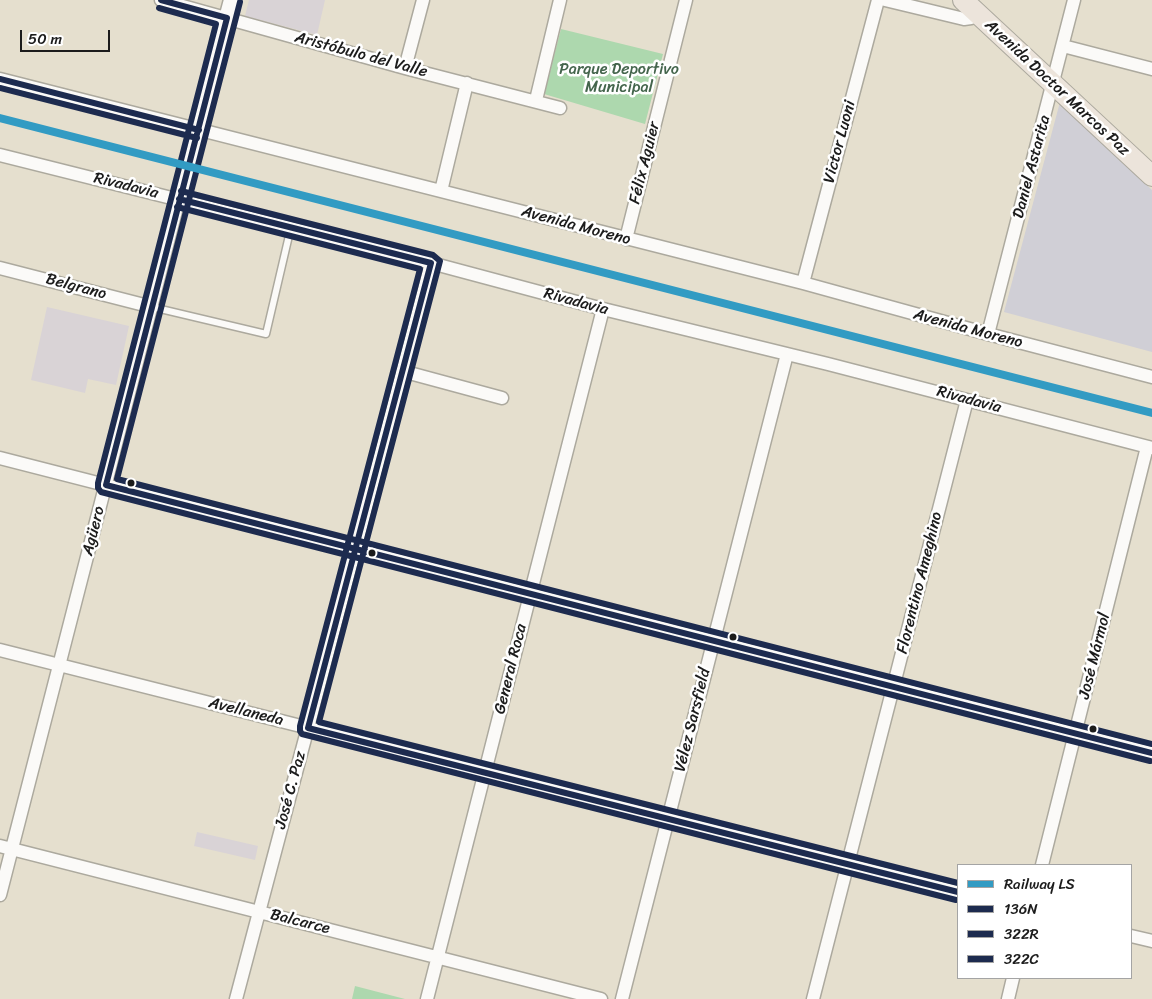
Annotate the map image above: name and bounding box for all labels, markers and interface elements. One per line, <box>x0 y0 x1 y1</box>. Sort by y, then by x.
street label: Avenida Doctor Marcos Paz <box>981 16 1133 160</box>
scale bar <box>22 20 112 52</box>
text: 50 m <box>28 26 62 52</box>
street label: Aristóbulo del Valle <box>293 28 429 82</box>
park label: Parque Deportivo Municipal <box>559 60 679 98</box>
street label: Victor Luoni <box>820 99 860 185</box>
street label: Daniel Astarita <box>1009 113 1055 221</box>
street label: Félix Aguier <box>626 120 664 206</box>
street label: Rivadavia <box>92 169 160 203</box>
street label: Avenida Moreno <box>519 202 633 250</box>
street label: Belgrano <box>44 270 108 304</box>
street label: Rivadavia <box>542 284 610 320</box>
street label: Avenida Moreno <box>911 305 1025 353</box>
street label: Rivadavia <box>935 382 1003 418</box>
unlabelled marker <box>126 478 136 488</box>
street label: Agüero <box>79 504 109 558</box>
street label: Florentino Ameghino <box>893 510 947 656</box>
unlabelled marker <box>367 548 377 558</box>
street label: José Mármol <box>1075 611 1115 701</box>
street label: General Roca <box>491 622 531 716</box>
unlabelled marker <box>728 632 738 642</box>
street label: Vélez Sarsfield <box>671 666 715 774</box>
street label: Avellaneda <box>207 693 285 731</box>
unlabelled marker <box>1088 724 1098 734</box>
street label: José C. Paz <box>271 749 311 831</box>
legend <box>957 864 1132 979</box>
text: Railway LS <box>1004 871 1075 897</box>
text: 136N <box>1004 896 1038 922</box>
street label: Balcarce <box>268 905 332 939</box>
text: 322R <box>1004 921 1039 947</box>
text: 322C <box>1004 946 1039 972</box>

